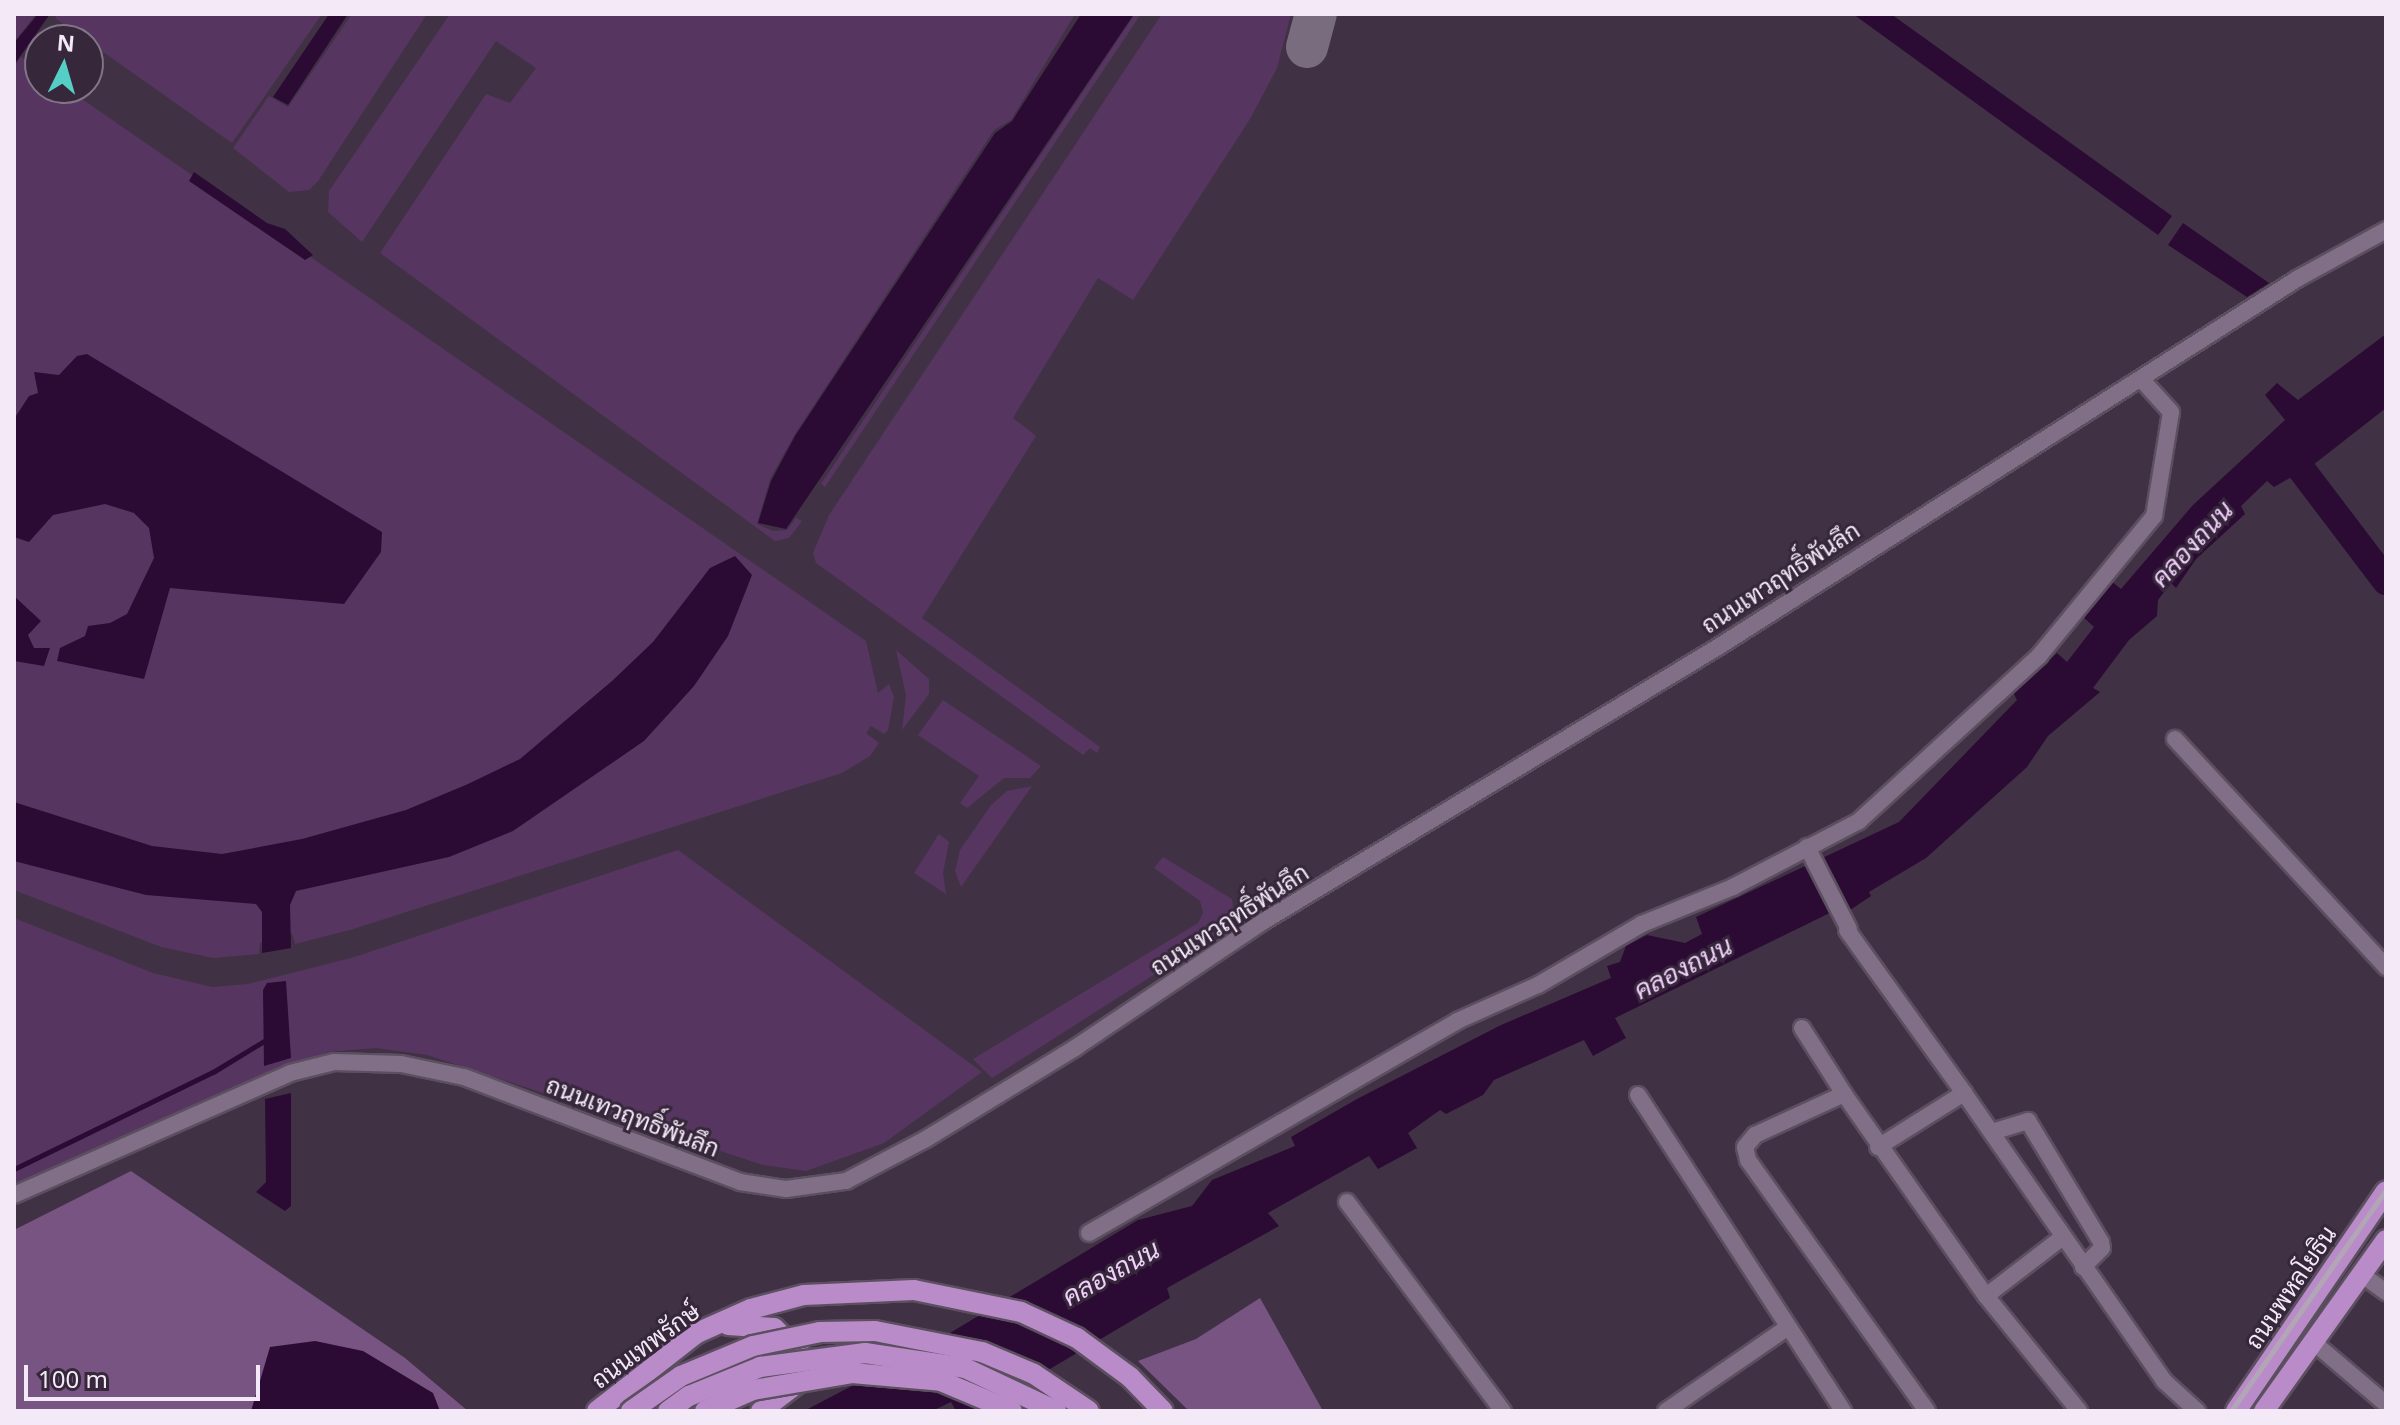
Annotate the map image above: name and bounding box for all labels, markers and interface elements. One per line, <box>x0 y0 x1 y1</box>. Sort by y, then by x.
north arrow <box>24 24 104 104</box>
text: N <box>56 26 76 58</box>
water label: คลองถนน <box>2144 495 2240 593</box>
street label: ถนนเทวฤทธิ์พันลึก <box>1695 515 1865 639</box>
street label: ถนนเทวฤทธิ์พันลึก <box>1144 857 1314 981</box>
water label: คลองถนน <box>1629 930 1737 1006</box>
street label: ถนนเทวฤทธิ์พันลึก <box>542 1070 724 1162</box>
street label: ถนนพหลโยธิน <box>2238 1220 2342 1354</box>
water label: คลองถนน <box>1057 1234 1165 1312</box>
street label: ถนนเทพรักษ์ <box>585 1296 705 1394</box>
scale bar <box>28 1349 264 1399</box>
text: 100 m <box>38 1362 108 1395</box>

